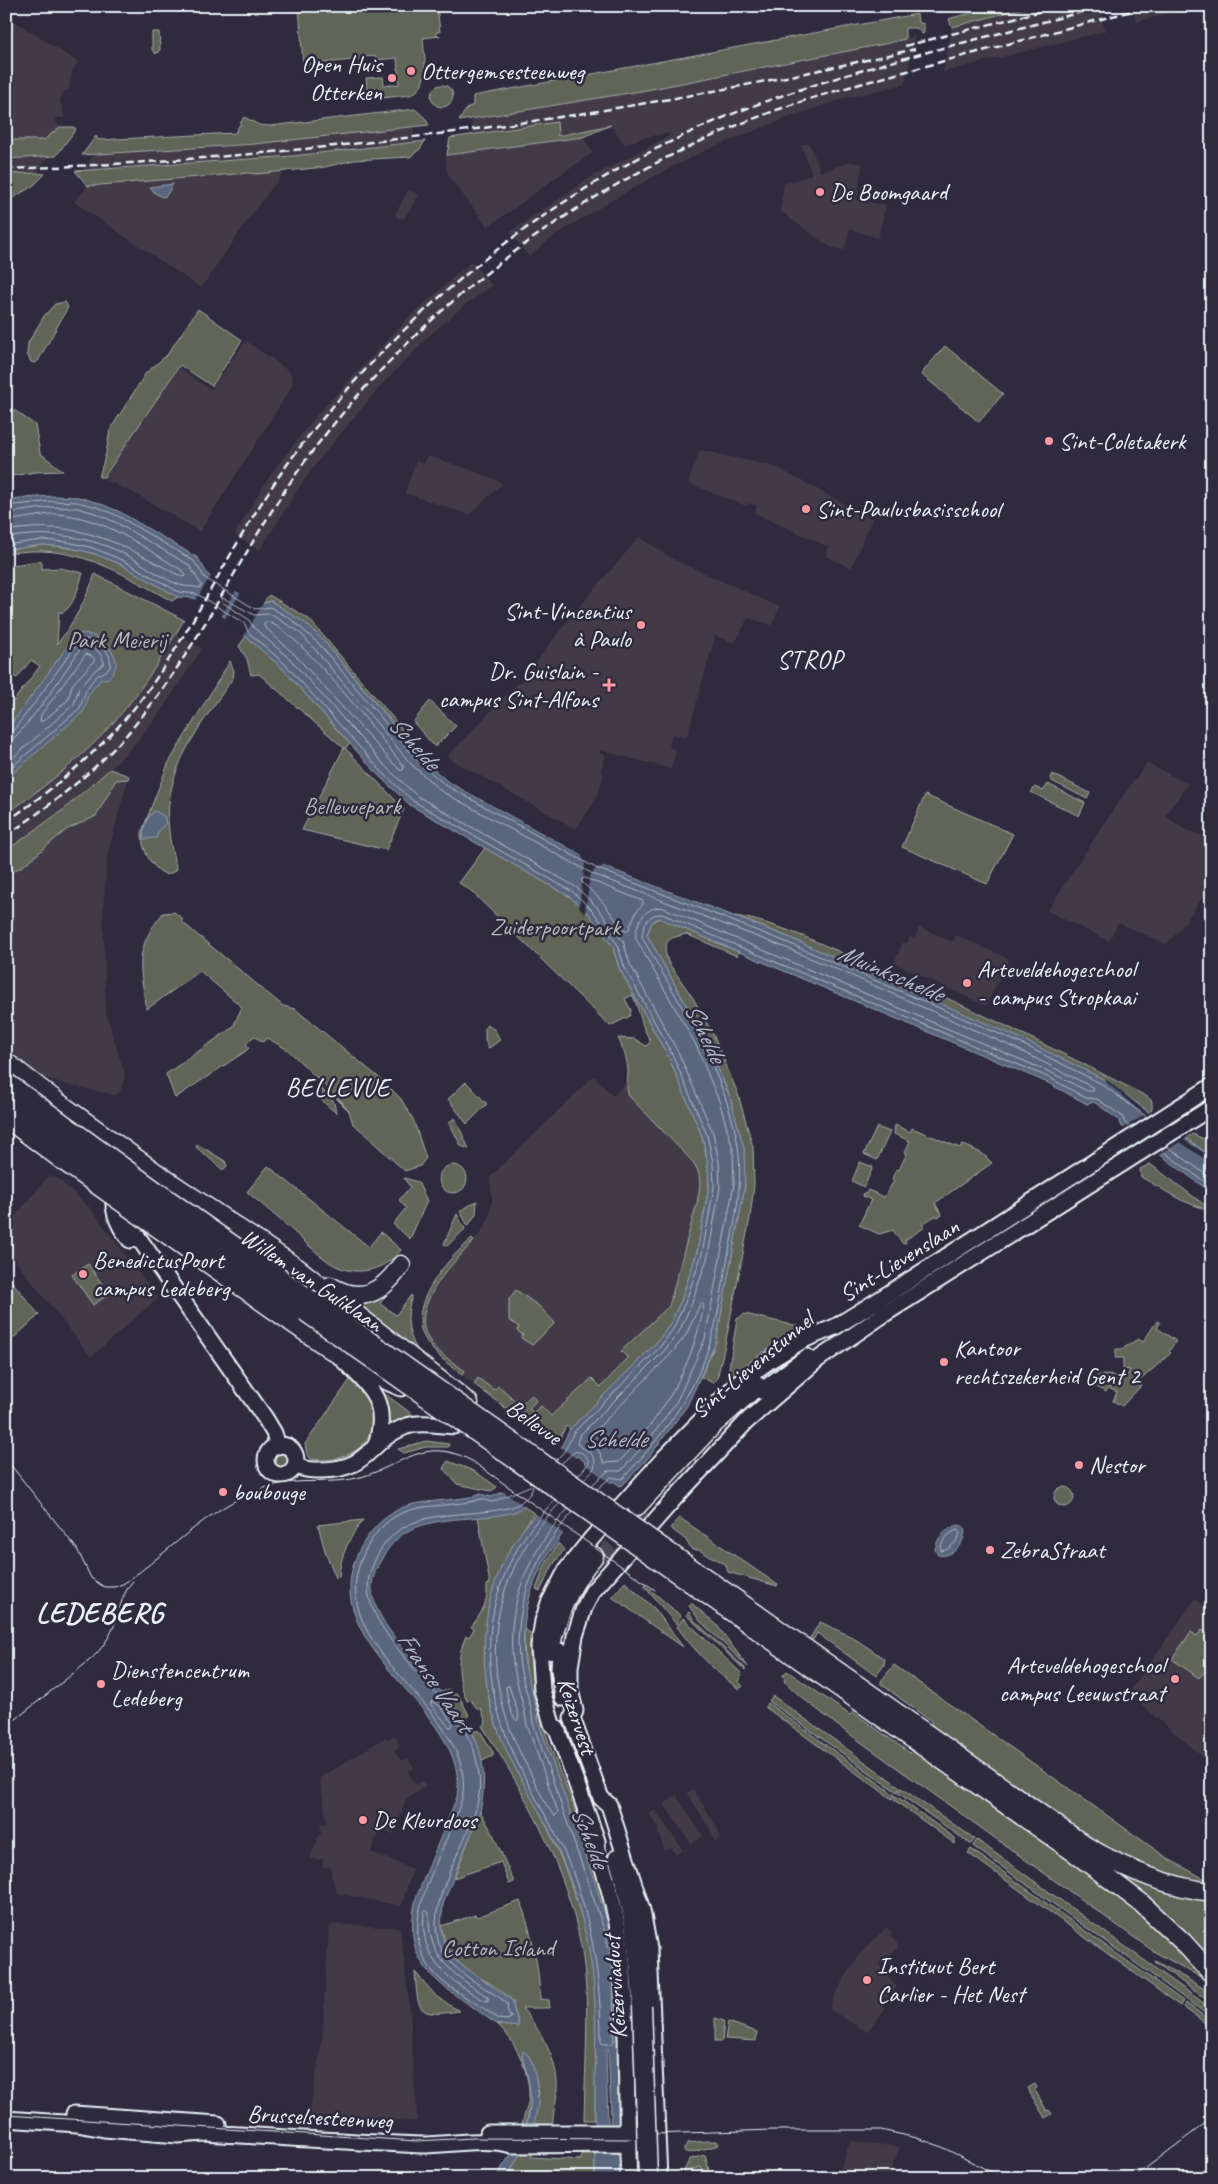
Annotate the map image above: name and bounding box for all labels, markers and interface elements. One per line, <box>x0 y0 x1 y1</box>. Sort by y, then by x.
place label: Open Huis Otterken <box>301 49 384 107</box>
place label: Ottergemsesteenweg <box>421 56 586 86</box>
marker: Ottergemsesteenweg <box>405 65 417 77</box>
marker: Open Huis Otterken <box>386 72 398 84</box>
place label: De Boomgaard <box>830 177 951 207</box>
marker: De Boomgaard <box>814 186 826 198</box>
place label: Sint-Coletakerk <box>1059 426 1188 456</box>
marker: Sint-Coletakerk <box>1043 435 1055 447</box>
place label: Sint-Paulusbasisschool <box>816 494 1004 524</box>
marker: Sint-Paulusbasisschool <box>800 503 812 515</box>
place label: Sint-Vincentius à Paulo <box>504 596 633 654</box>
marker: Sint-Vincentius à Paulo <box>635 619 647 631</box>
park label: Park Meierij <box>67 625 170 655</box>
district label: STROP <box>777 644 845 676</box>
place label: Dr. Guislain - campus Sint-Alfons <box>439 656 601 714</box>
marker: Dr. Guislain - campus Sint-Alfons <box>602 678 616 692</box>
water label: Schelde <box>382 709 450 779</box>
park label: Bellevuepark <box>303 791 403 821</box>
park label: Zuiderpoortpark <box>490 912 622 942</box>
water label: Muinkschelde <box>833 936 952 1011</box>
place label: Arteveldehogeschool - campus Stropkaai <box>977 954 1139 1012</box>
marker: Arteveldehogeschool - campus Stropkaai <box>961 977 973 989</box>
water label: Schelde <box>677 997 735 1071</box>
district label: BELLEVUE <box>286 1072 392 1104</box>
street label: Sint-Lievenslaan <box>834 1211 965 1309</box>
street label: Willem van Guliklaan <box>235 1221 390 1339</box>
place label: BenedictusPoort campus Ledeberg <box>93 1245 232 1303</box>
marker: BenedictusPoort campus Ledeberg <box>77 1268 89 1280</box>
street label: Sint-Lievenstunnel <box>685 1302 822 1425</box>
place label: Kantoor rechtszekerheid Gent 2 <box>954 1333 1142 1391</box>
marker: Kantoor rechtszekerheid Gent 2 <box>938 1356 950 1368</box>
street label: Bellevue <box>500 1392 569 1453</box>
water label: Schelde <box>584 1423 650 1455</box>
place label: Nestor <box>1089 1450 1147 1480</box>
marker: Nestor <box>1073 1459 1085 1471</box>
place label: boubouge <box>233 1477 307 1507</box>
marker: boubouge <box>217 1486 229 1498</box>
place label: ZebraStraat <box>1000 1535 1107 1565</box>
marker: ZebraStraat <box>984 1544 996 1556</box>
district label: LEDEBERG <box>36 1594 167 1631</box>
water label: Franse Vaart <box>390 1625 483 1742</box>
place label: Arteveldehogeschool campus Leeuwstraat <box>999 1650 1169 1708</box>
place label: Dienstencentrum Ledeberg <box>111 1655 250 1713</box>
marker: Arteveldehogeschool campus Leeuwstraat <box>1169 1673 1181 1685</box>
street label: Keizervest <box>551 1674 604 1760</box>
marker: Dienstencentrum Ledeberg <box>95 1678 107 1690</box>
water label: Schelde <box>564 1803 618 1876</box>
place label: De Kleurdoos <box>373 1805 479 1835</box>
marker: De Kleurdoos <box>357 1814 369 1826</box>
street label: Keizerviaduct <box>596 1931 634 2040</box>
park label: Cotton Island <box>442 1933 558 1963</box>
place label: Instituut Bert Carlier - Het Nest <box>877 1951 1028 2009</box>
marker: Instituut Bert Carlier - Het Nest <box>861 1974 873 1986</box>
street label: Brusselsesteenweg <box>247 2098 395 2136</box>

